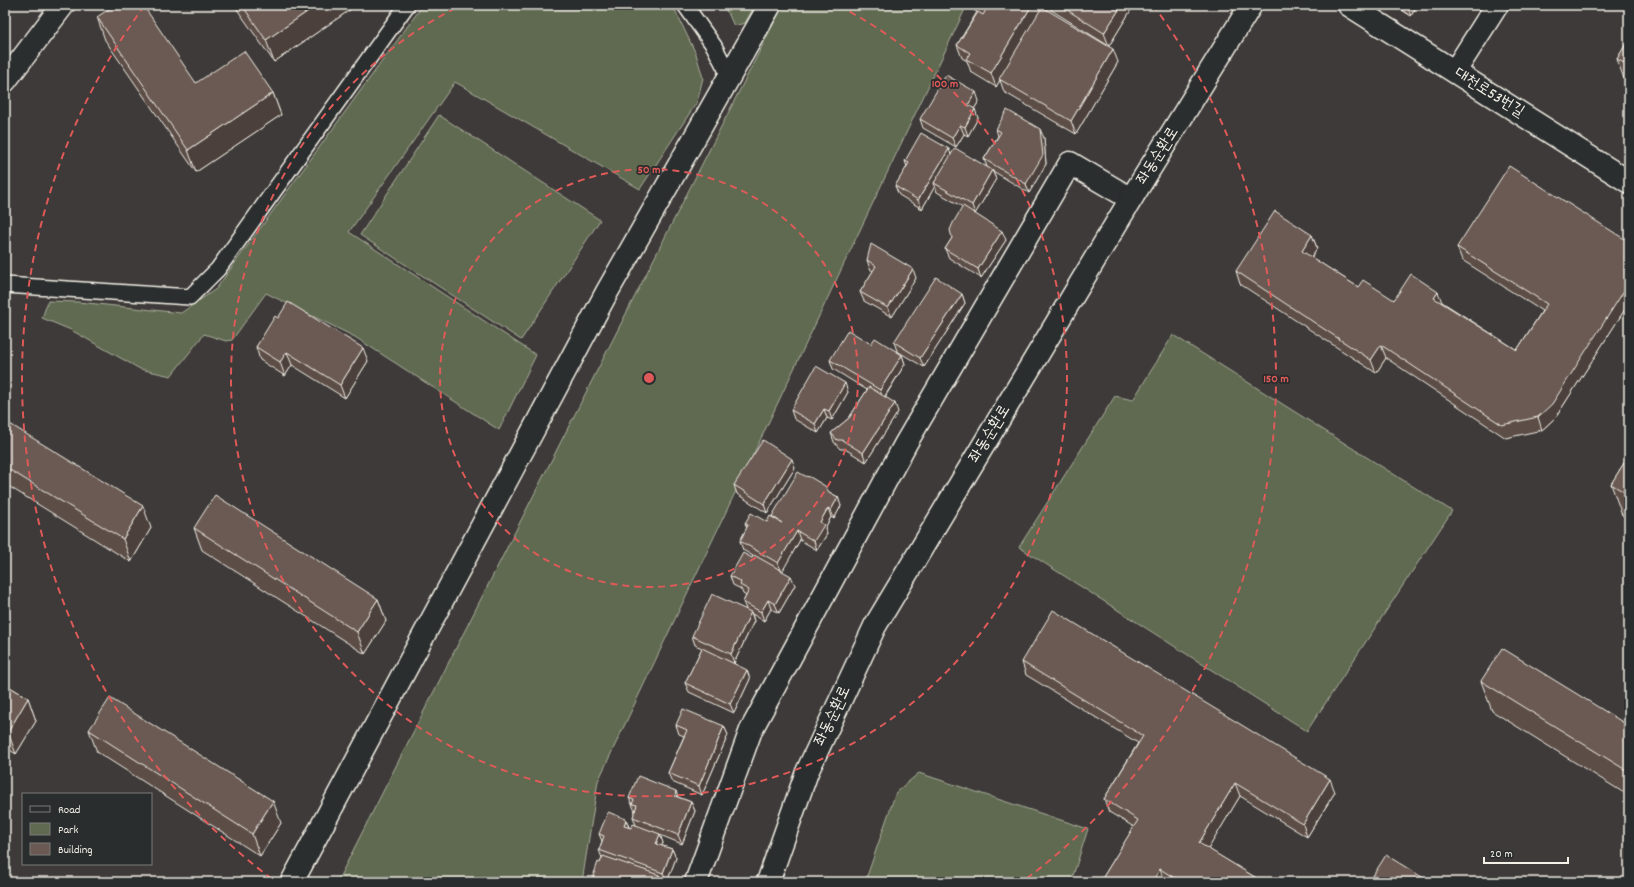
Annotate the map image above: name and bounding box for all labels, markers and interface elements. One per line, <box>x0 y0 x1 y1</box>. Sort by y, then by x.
street label: 대천로53번길 <box>1449 62 1529 124</box>
text: 100 m <box>932 76 958 93</box>
street label: 좌동순환로 <box>1131 123 1185 189</box>
text: 50 m <box>637 162 661 179</box>
centre of rings <box>642 371 656 385</box>
text: 150 m <box>1263 371 1289 388</box>
street label: 좌동순환로 <box>964 400 1016 468</box>
street label: 좌동순환로 <box>809 682 857 750</box>
legend <box>22 793 152 865</box>
text: Road <box>58 802 80 819</box>
text: Park <box>58 822 79 839</box>
scale bar <box>1484 839 1568 865</box>
text: Building <box>58 842 93 859</box>
text: 20 m <box>1490 846 1513 863</box>

